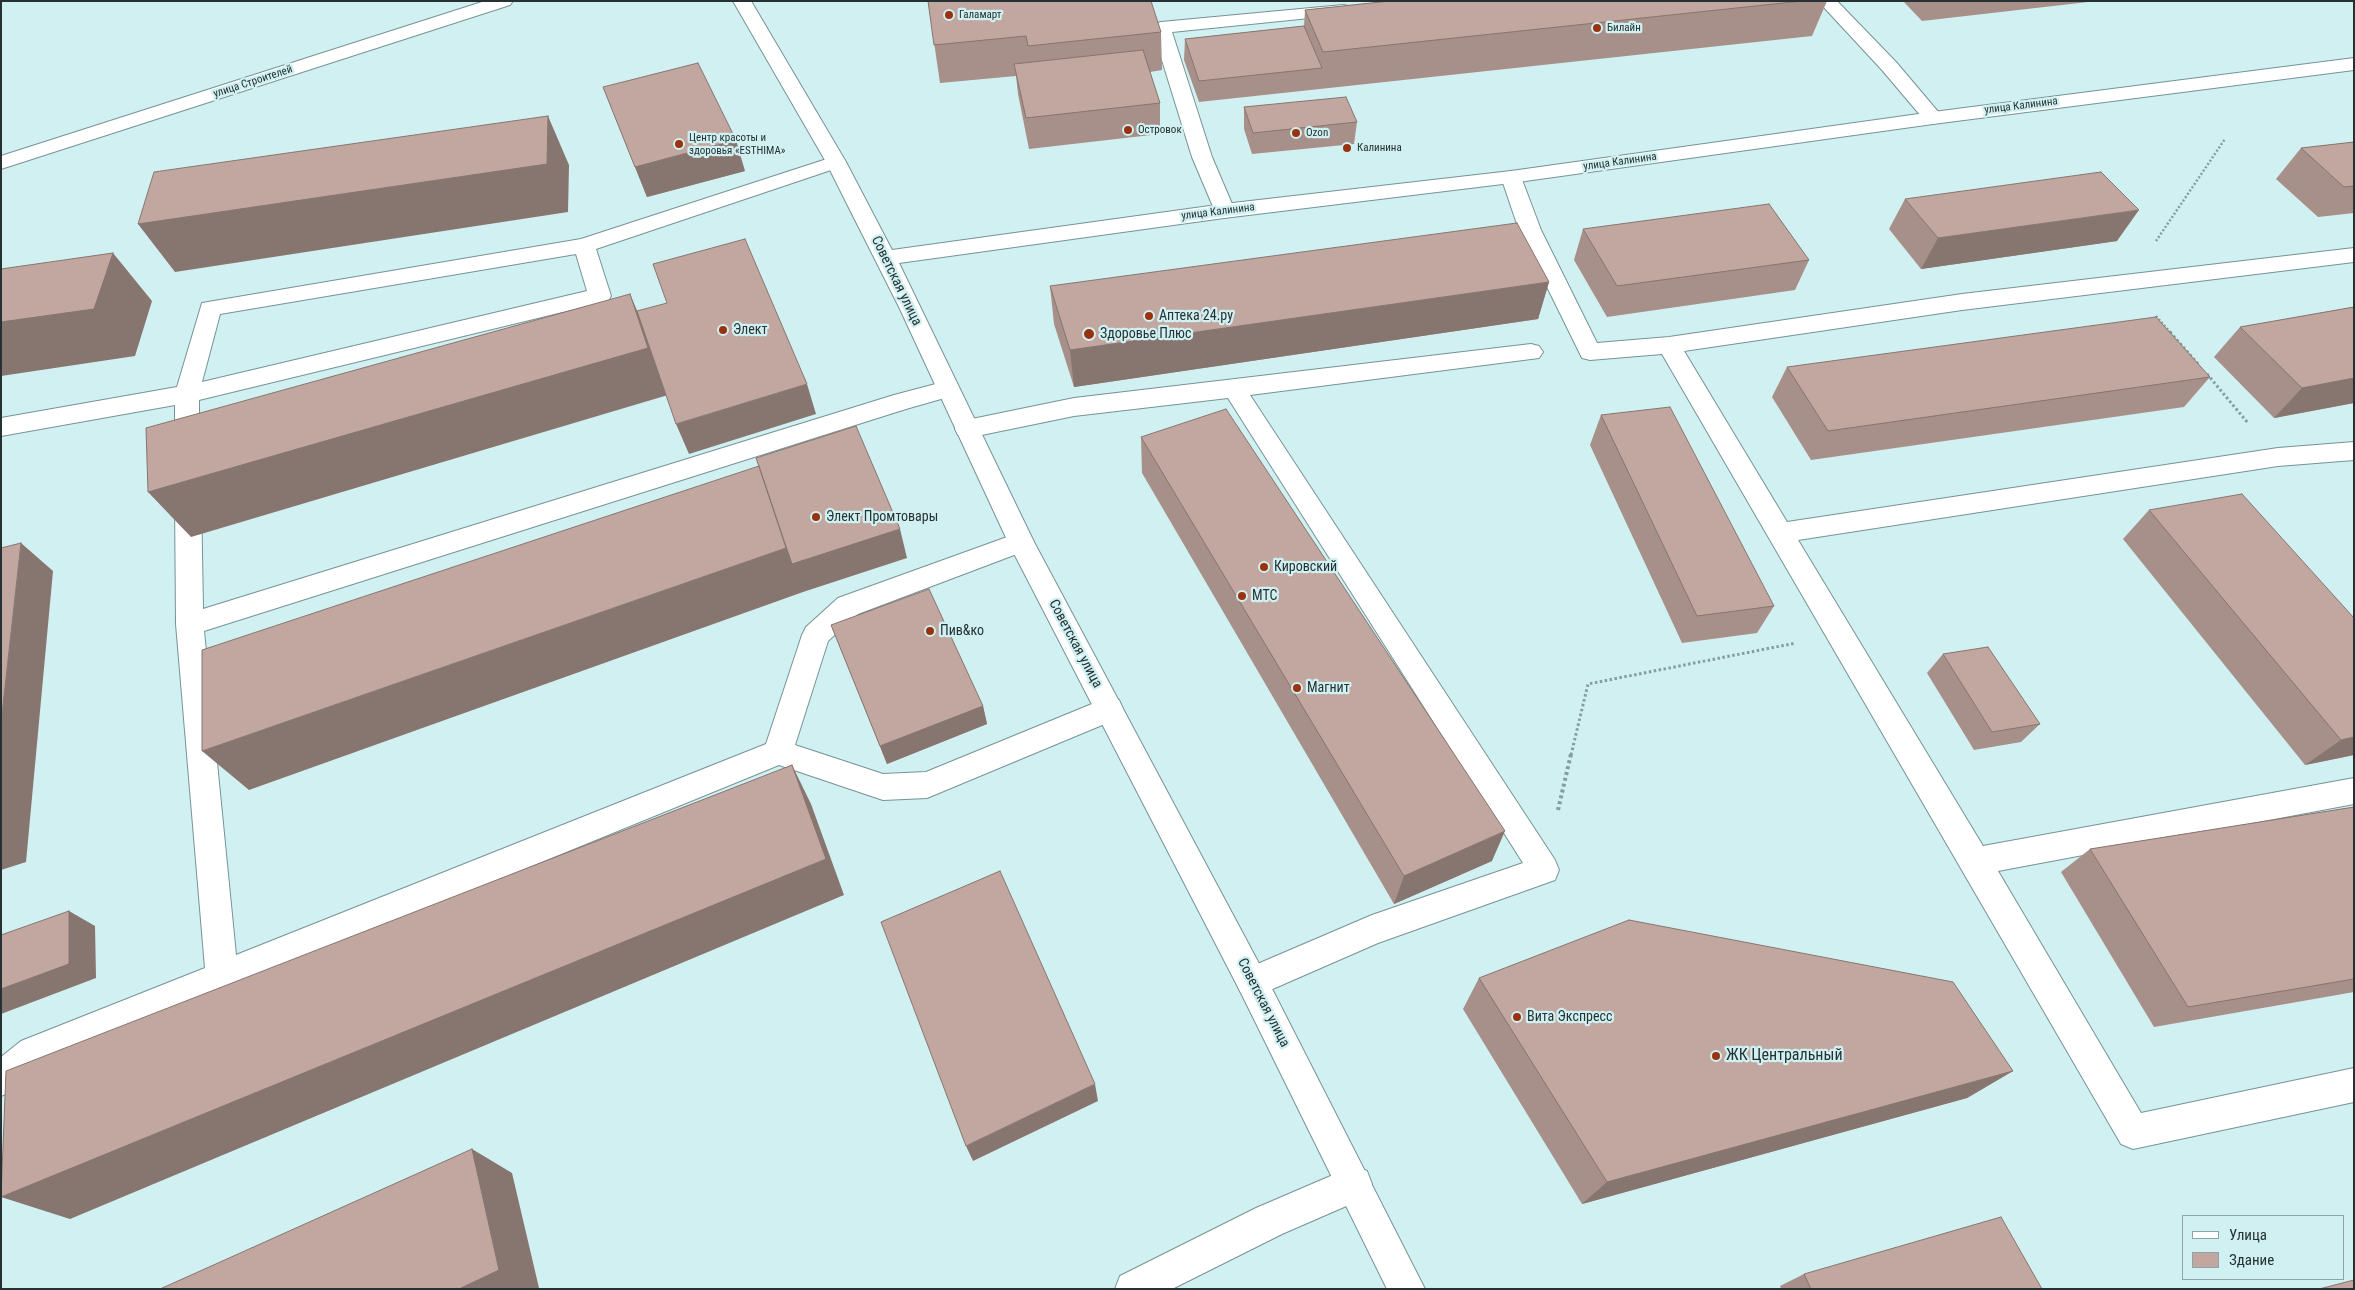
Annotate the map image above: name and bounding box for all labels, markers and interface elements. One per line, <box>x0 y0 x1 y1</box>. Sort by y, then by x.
place label: Галамарт <box>959 8 1001 22</box>
marker: Галамарт <box>943 9 955 21</box>
place label: Билайн <box>1607 21 1641 35</box>
marker: Билайн <box>1591 22 1603 34</box>
street label: улица Строителей <box>212 63 294 101</box>
street label: улица Калинина <box>1984 95 2058 117</box>
place label: Островок <box>1138 123 1182 137</box>
marker: Островок <box>1122 124 1134 136</box>
place label: Ozon <box>1306 126 1328 140</box>
marker: Ozon <box>1290 127 1302 139</box>
place label: Центр красоты и здоровья «ESTHIMA» <box>689 131 785 157</box>
marker: Центр красоты и здоровья «ESTHIMA» <box>673 138 685 150</box>
place label: Калинина <box>1357 141 1402 155</box>
marker: Калинина <box>1341 142 1353 154</box>
street label: улица Калинина <box>1583 150 1657 174</box>
street label: улица Калинина <box>1181 201 1255 223</box>
street label: Советская улица <box>867 233 925 329</box>
place label: Аптека 24.ру <box>1159 308 1233 324</box>
marker: Аптека 24.ру <box>1143 310 1155 322</box>
place label: Элект <box>733 322 768 338</box>
marker: Элект <box>717 324 729 336</box>
place label: Здоровье Плюс <box>1100 326 1191 342</box>
marker: Здоровье Плюс <box>1082 327 1096 341</box>
place label: Элект Промтовары <box>826 509 938 525</box>
marker: Элект Промтовары <box>810 511 822 523</box>
place label: Кировский <box>1274 559 1337 575</box>
marker: Кировский <box>1258 561 1270 573</box>
place label: МТС <box>1252 588 1277 604</box>
marker: МТС <box>1236 590 1248 602</box>
street label: Советская улица <box>1045 597 1105 691</box>
place label: Пив&ко <box>940 623 984 639</box>
marker: Пив&ко <box>924 625 936 637</box>
place label: Магнит <box>1307 680 1350 696</box>
marker: Магнит <box>1291 682 1303 694</box>
street label: Советская улица <box>1233 956 1293 1050</box>
place label: Вита Экспресс <box>1527 1009 1612 1025</box>
marker: Вита Экспресс <box>1511 1011 1523 1023</box>
place label: ЖК Центральный <box>1726 1046 1843 1066</box>
marker: ЖК Центральный <box>1710 1050 1722 1062</box>
legend <box>2182 1215 2345 1280</box>
text: Улица <box>2229 1226 2267 1244</box>
text: Здание <box>2229 1251 2274 1269</box>

